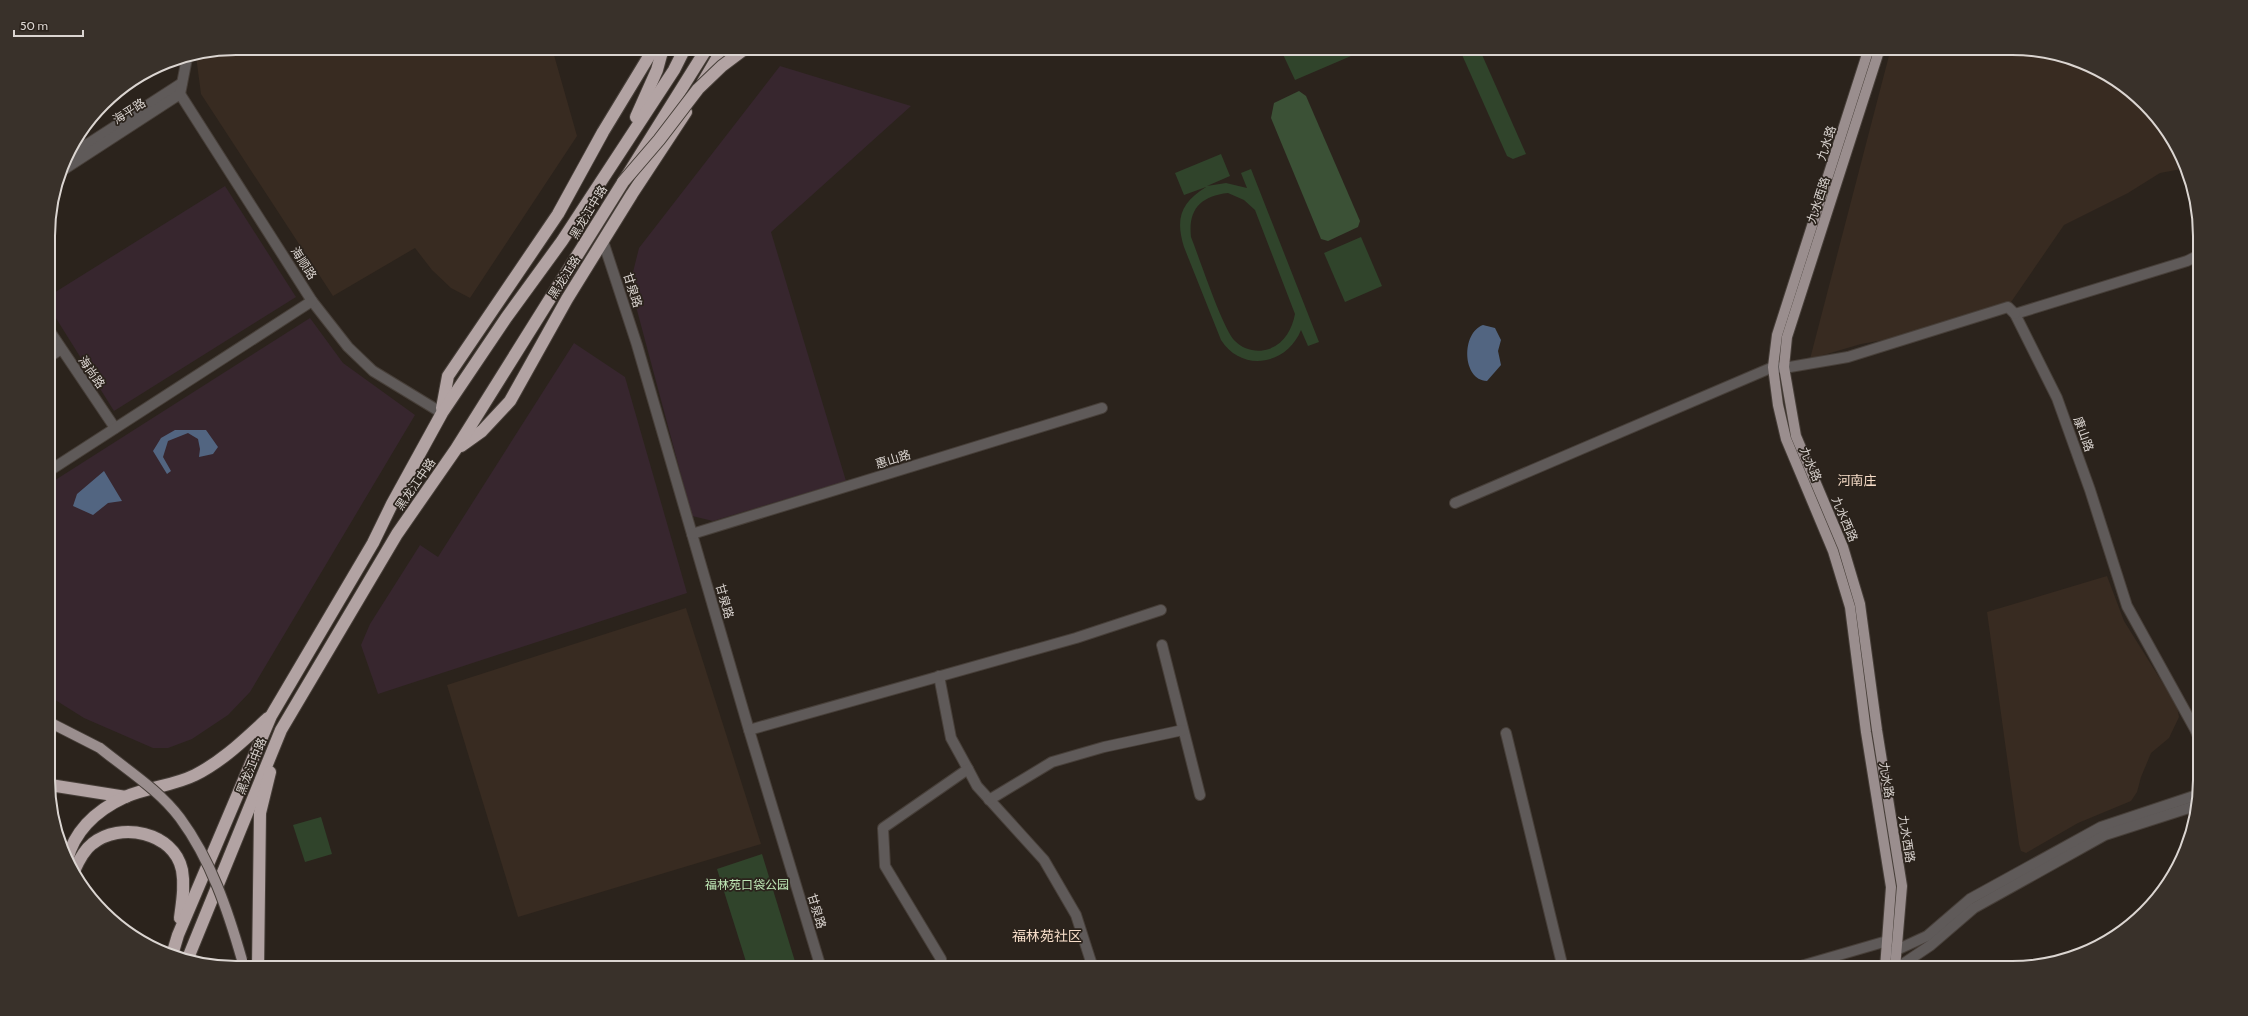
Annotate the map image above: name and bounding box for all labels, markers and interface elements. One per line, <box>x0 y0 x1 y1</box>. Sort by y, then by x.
scale bar <box>14 12 83 38</box>
text: 50 m <box>20 18 48 33</box>
street label: 海平路 <box>110 95 148 127</box>
street label: 九水路 <box>1813 124 1839 162</box>
street label: 九水西路 <box>1803 175 1833 225</box>
street label: 黑龙江中路 <box>566 182 610 242</box>
street label: 海顺路 <box>288 244 320 282</box>
street label: 黑龙江路 <box>545 253 583 301</box>
street label: 甘泉路 <box>620 271 646 309</box>
street label: 海尚路 <box>76 353 108 391</box>
street label: 康山路 <box>2071 415 2097 453</box>
street label: 九水路 <box>1797 444 1825 484</box>
street label: 惠山路 <box>874 447 912 471</box>
street label: 黑龙江中路 <box>392 455 438 513</box>
district label: 河南庄 <box>1837 472 1877 488</box>
street label: 九水西路 <box>1829 494 1861 544</box>
street label: 甘泉路 <box>713 582 737 620</box>
street label: 黑龙江中路 <box>233 735 269 797</box>
street label: 九水路 <box>1877 761 1897 799</box>
street label: 九水西路 <box>1896 814 1918 864</box>
park label: 福林苑口袋公园 <box>705 877 789 892</box>
street label: 甘泉路 <box>805 892 829 930</box>
district label: 福林苑社区 <box>1012 927 1082 945</box>

